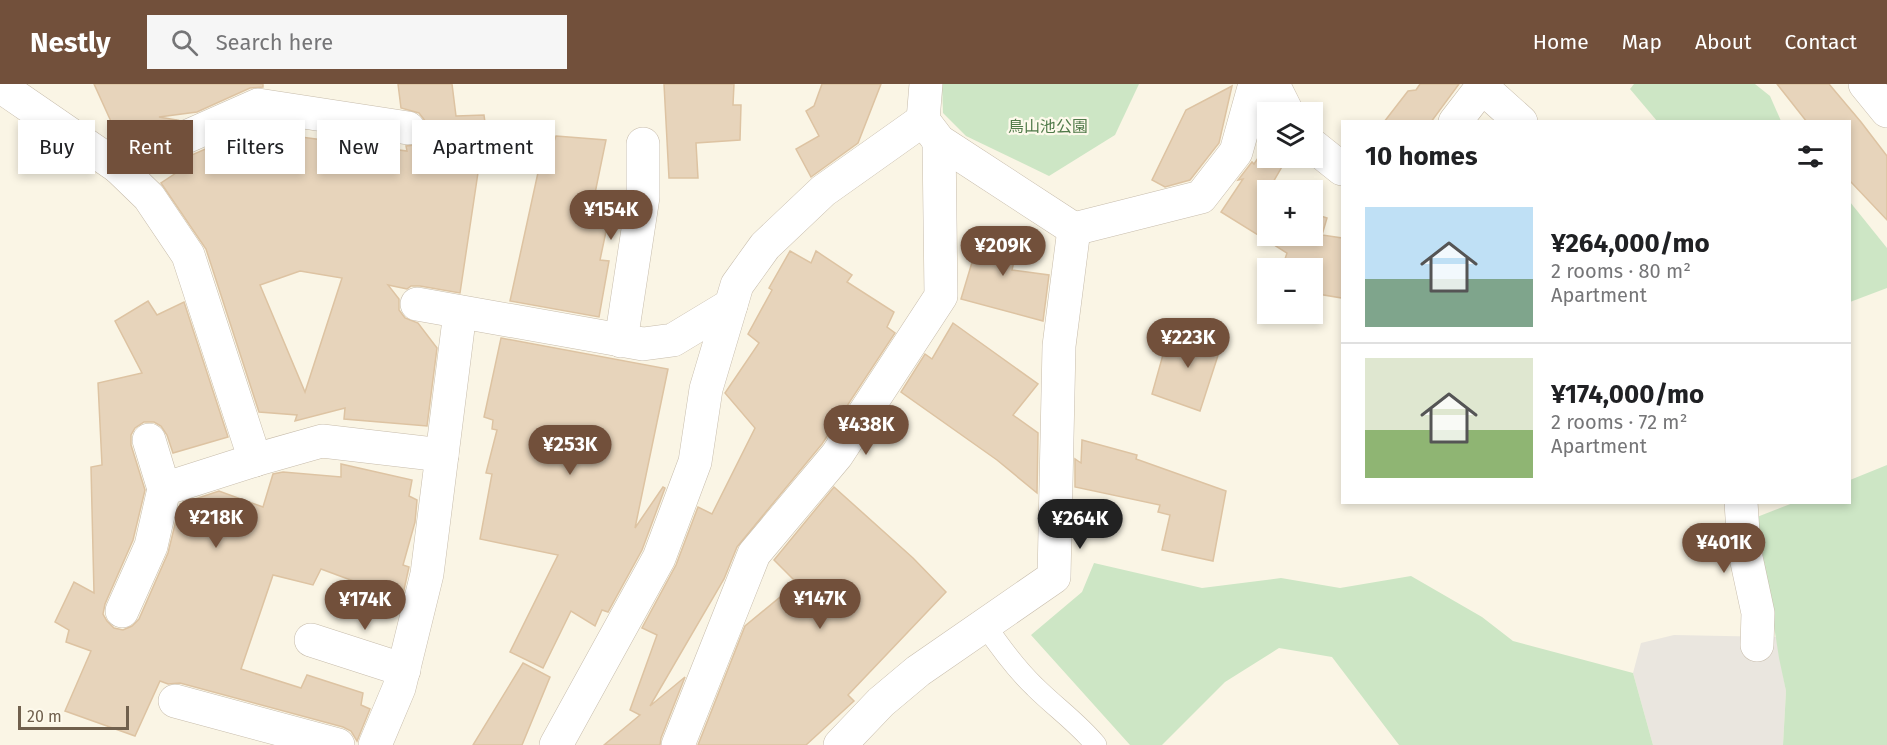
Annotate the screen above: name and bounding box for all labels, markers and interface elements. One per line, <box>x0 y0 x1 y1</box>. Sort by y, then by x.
search box <box>147 15 567 69</box>
text: Nestly <box>30 26 111 59</box>
icon: search <box>168 26 201 59</box>
text: Search here <box>216 29 333 56</box>
text: Home <box>1533 29 1589 55</box>
text: Map <box>1622 29 1662 55</box>
text: About <box>1695 29 1752 55</box>
text: Contact <box>1785 29 1857 55</box>
map controls <box>1257 102 1323 324</box>
button: layers <box>1257 102 1323 168</box>
park label: 鳥山池公園 <box>1008 117 1088 136</box>
chip: Buy <box>18 120 95 174</box>
chip: Rent <box>107 120 193 174</box>
chip: Filters <box>205 120 305 174</box>
chip: New <box>317 120 400 174</box>
chip: Apartment <box>412 120 555 174</box>
icon: filters <box>1794 140 1827 173</box>
text: 10 homes <box>1365 141 1478 172</box>
button: + <box>1257 180 1323 246</box>
pin: ¥154K <box>569 190 653 241</box>
text: ¥154K <box>584 197 638 221</box>
pin: ¥209K <box>961 226 1045 277</box>
text: ¥264,000/mo <box>1551 228 1710 259</box>
icon: home <box>1413 231 1485 303</box>
text: ¥209K <box>975 233 1031 257</box>
button: − <box>1257 258 1323 324</box>
text: 2 rooms · 80 m² <box>1551 259 1691 283</box>
text: Apartment <box>1551 283 1647 307</box>
pin: ¥223K <box>1146 318 1230 369</box>
text: ¥223K <box>1161 325 1215 349</box>
text: ¥174,000/mo <box>1551 379 1704 410</box>
icon: home <box>1413 382 1485 454</box>
pin: ¥438K <box>824 405 908 456</box>
text: 2 rooms · 72 m² <box>1551 410 1687 434</box>
text: ¥438K <box>838 412 894 436</box>
pin: ¥253K <box>528 425 612 476</box>
text: ¥253K <box>543 432 598 456</box>
text: Apartment <box>1551 434 1647 458</box>
pin: ¥218K <box>174 498 258 549</box>
pin: ¥264K <box>1038 499 1122 550</box>
text: ¥218K <box>189 505 243 529</box>
text: ¥264K <box>1052 506 1108 530</box>
pin: ¥401K <box>1682 523 1766 574</box>
text: ¥401K <box>1696 530 1752 554</box>
pin: ¥147K <box>778 579 862 630</box>
pin: ¥174K <box>323 580 407 631</box>
text: ¥147K <box>794 586 846 610</box>
text: ¥174K <box>339 587 391 611</box>
scale bar <box>18 703 129 730</box>
text: 20 m <box>27 707 62 726</box>

